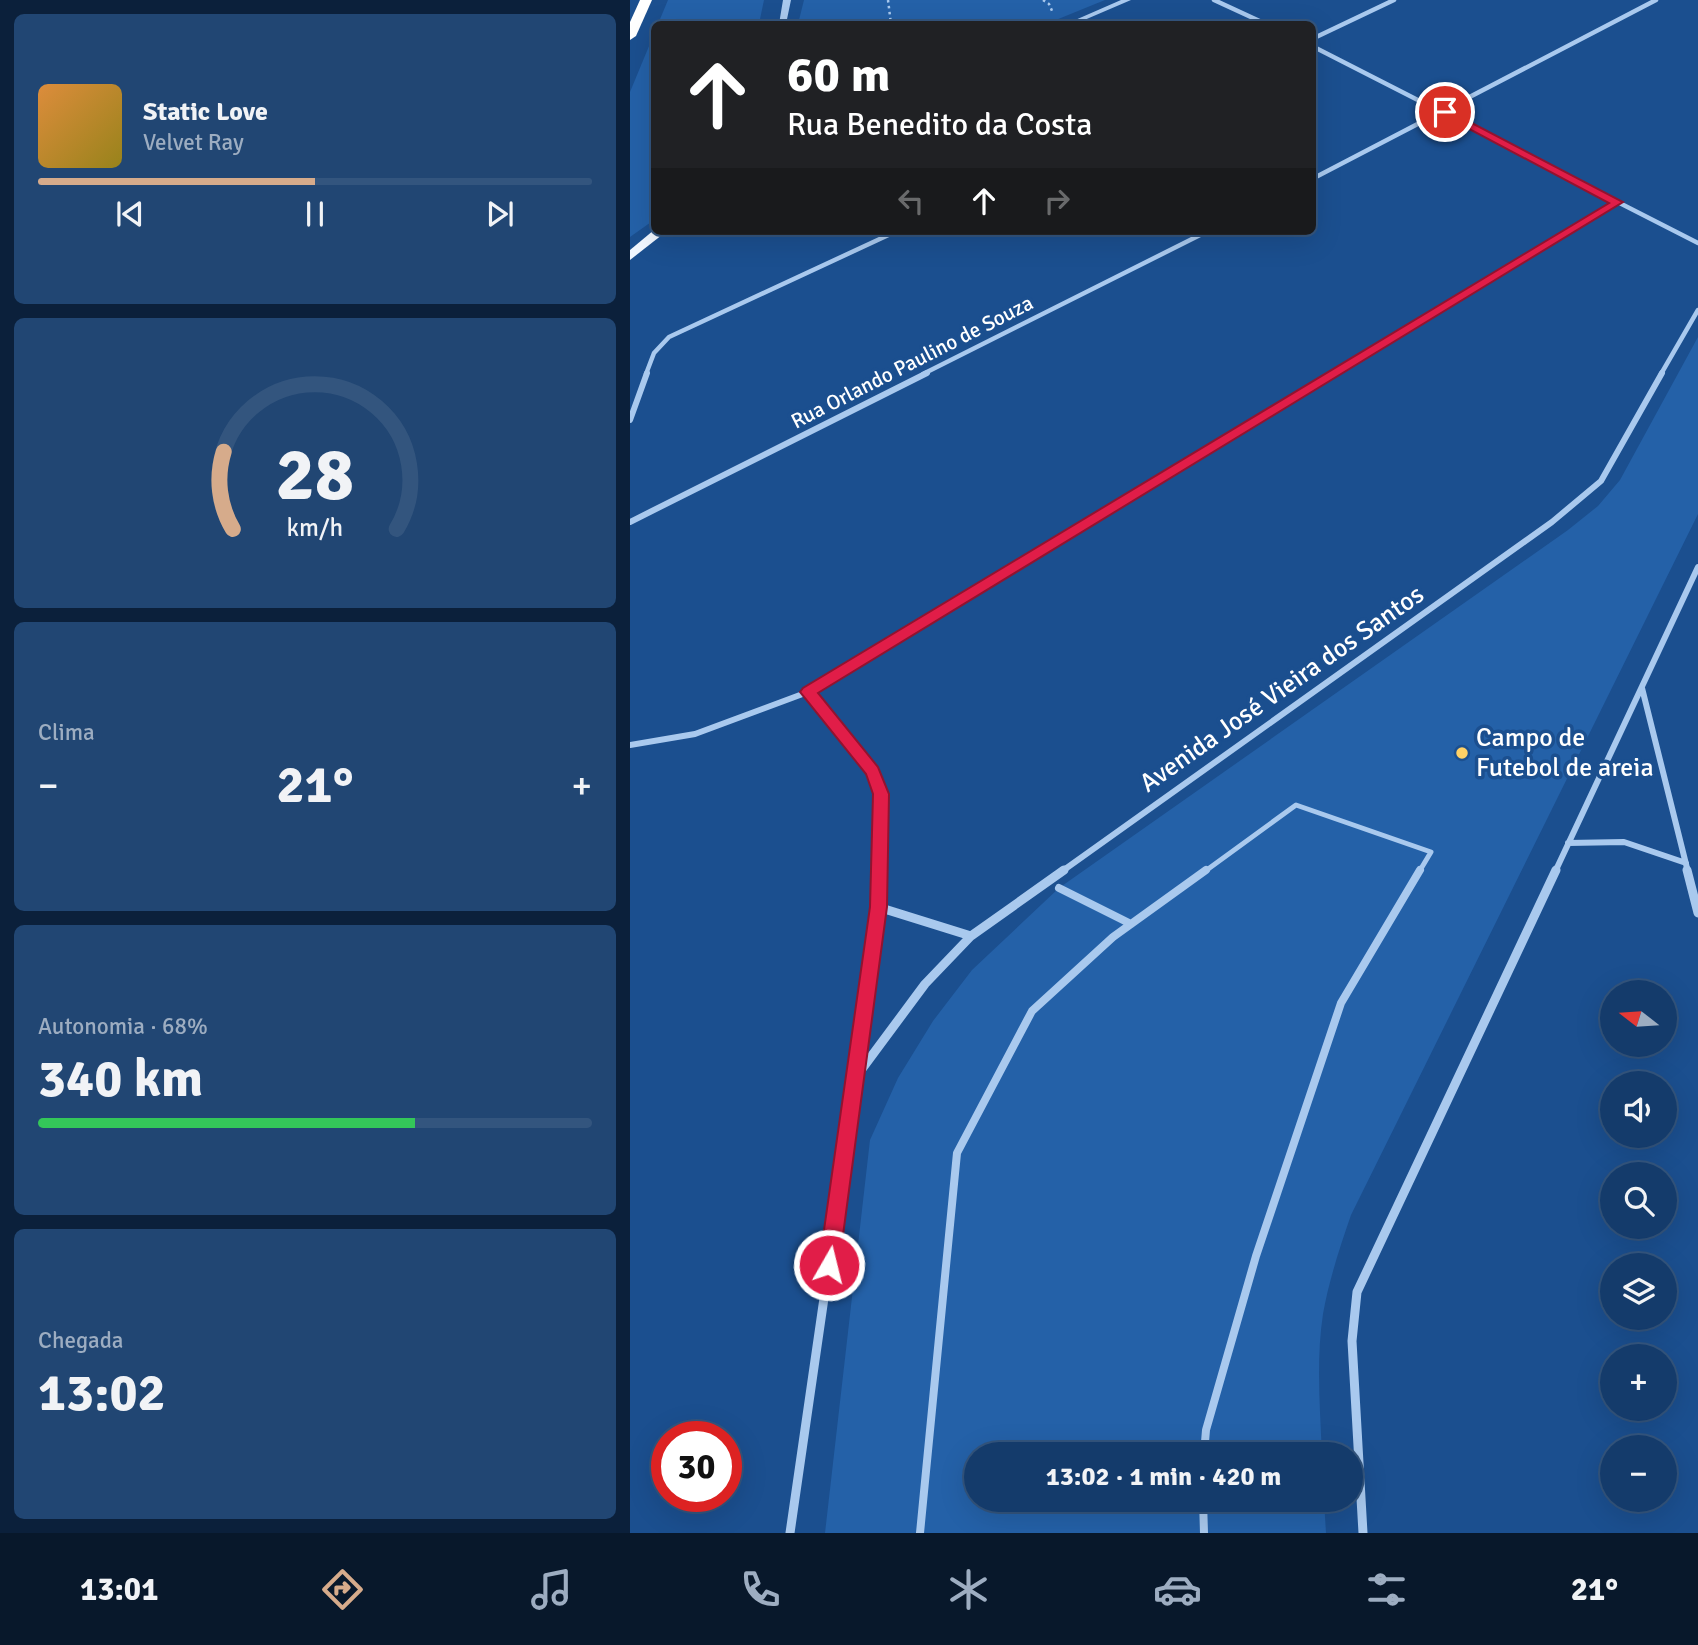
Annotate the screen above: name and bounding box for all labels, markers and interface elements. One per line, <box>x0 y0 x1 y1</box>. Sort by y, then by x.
text: 60 m <box>787 45 890 105</box>
icon: ahead <box>672 49 763 140</box>
pin <box>1415 82 1475 142</box>
icon: arrive <box>1426 93 1464 131</box>
text: Static Love <box>143 96 268 128</box>
text: Rua Benedito da Costa <box>787 105 1092 144</box>
text: Velvet Ray <box>143 128 244 157</box>
icon: left <box>892 182 930 220</box>
icon: ahead <box>965 182 1003 220</box>
icon: right <box>1038 182 1076 220</box>
icon: previous <box>111 195 149 233</box>
icon: pause <box>296 195 334 233</box>
icon: next <box>481 195 519 233</box>
street label: Rua Orlando Paulino de Souza <box>787 290 1037 434</box>
text: 28 <box>276 431 354 520</box>
text: km/h <box>287 511 343 542</box>
street label: Avenida José Vieira dos Santos <box>1134 579 1430 799</box>
text: Clima <box>38 718 95 747</box>
place label: Campo de Futebol de areia <box>1476 722 1654 784</box>
marker: Campo de Futebol de areia <box>1454 745 1470 761</box>
text: 21° <box>277 753 353 817</box>
text: − <box>38 762 59 809</box>
text: + <box>571 762 592 809</box>
north arrow <box>1600 980 1676 1057</box>
map controls <box>1600 980 1677 1512</box>
text: Autonomia · 68% <box>38 1012 208 1041</box>
text: 340 km <box>38 1047 203 1111</box>
button: sound <box>1600 1071 1677 1148</box>
button: search <box>1600 1162 1677 1239</box>
position arrow <box>792 1228 866 1302</box>
button: layers <box>1600 1253 1677 1330</box>
text: Chegada <box>38 1326 123 1355</box>
button: + <box>1600 1344 1677 1421</box>
text: 13:02 <box>38 1361 166 1425</box>
speed limit sign: 30 <box>651 1421 742 1512</box>
button: − <box>1600 1435 1677 1512</box>
text: 13:02 · 1 min · 420 m <box>1046 1461 1281 1493</box>
icon: directions <box>318 1565 367 1614</box>
icon: music <box>527 1565 576 1614</box>
icon: phone <box>736 1565 785 1614</box>
icon: climate <box>944 1565 993 1614</box>
icon: car <box>1153 1565 1202 1614</box>
icon: filters <box>1362 1565 1411 1614</box>
text: 13:01 <box>80 1570 158 1609</box>
text: 21° <box>1571 1570 1618 1609</box>

